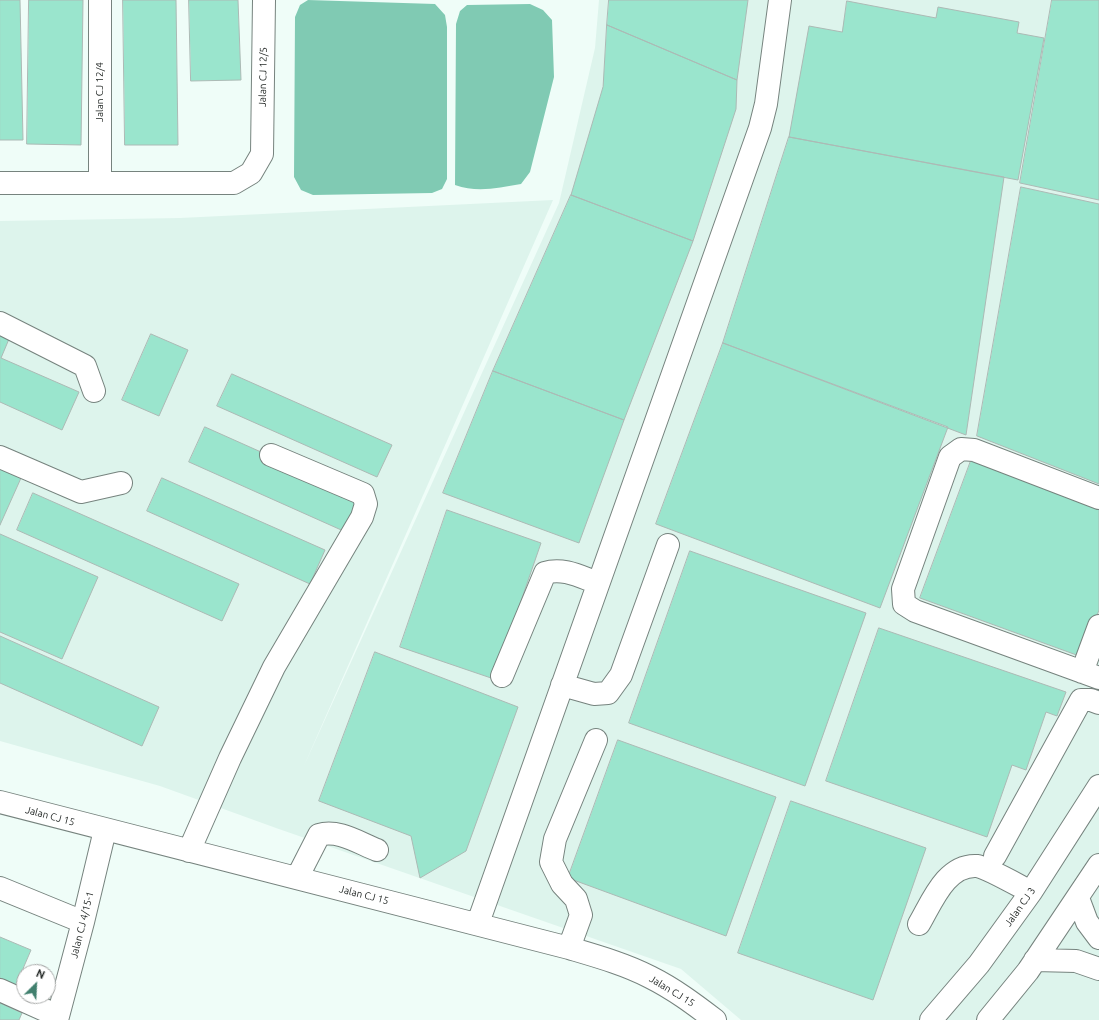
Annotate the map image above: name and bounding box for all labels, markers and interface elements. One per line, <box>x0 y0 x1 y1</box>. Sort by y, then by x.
street label: Jalan CJ 12/5 <box>256 47 270 107</box>
street label: Jalan CJ 12/4 <box>94 62 106 122</box>
street label: Jalan CJ 15 <box>24 804 76 828</box>
street label: Jalan CJ 15 <box>338 883 390 907</box>
street label: Jalan CJ 3 <box>1002 885 1038 929</box>
street label: Jalan CJ 4/15-1 <box>68 890 96 960</box>
north arrow <box>16 964 56 1004</box>
text: N <box>34 967 47 981</box>
street label: Jalan CJ 15 <box>647 973 697 1009</box>

